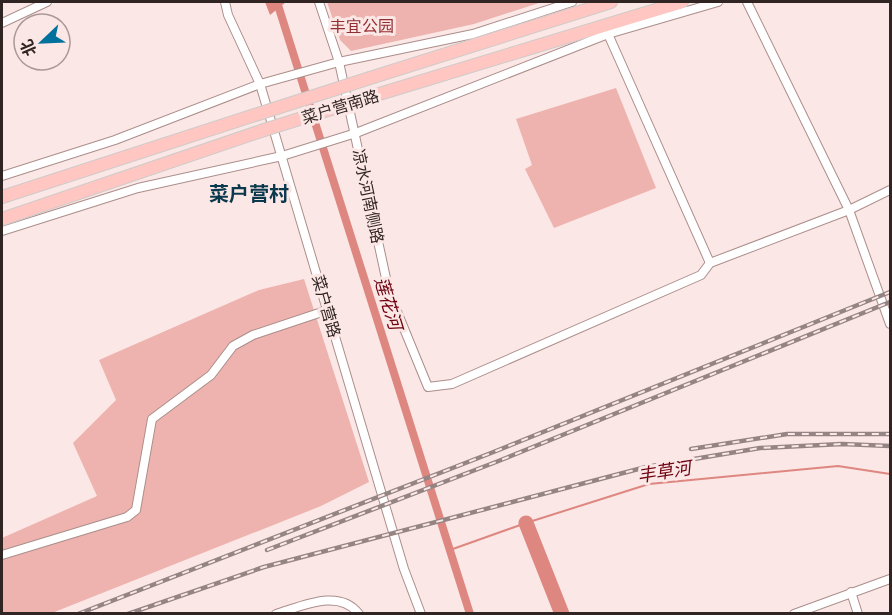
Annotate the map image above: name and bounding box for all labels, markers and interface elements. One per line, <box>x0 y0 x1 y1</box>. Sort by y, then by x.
north arrow <box>12 12 72 72</box>
park label: 丰宜公园 <box>330 16 394 35</box>
text: 北 <box>16 37 40 59</box>
street label: 菜户营南路 <box>299 85 381 127</box>
street label: 凉水河南侧路 <box>350 147 388 245</box>
district label: 菜户营村 <box>209 181 289 205</box>
street label: 菜户营路 <box>309 273 345 339</box>
water label: 莲花河 <box>371 274 408 335</box>
water label: 丰草河 <box>636 455 695 486</box>

